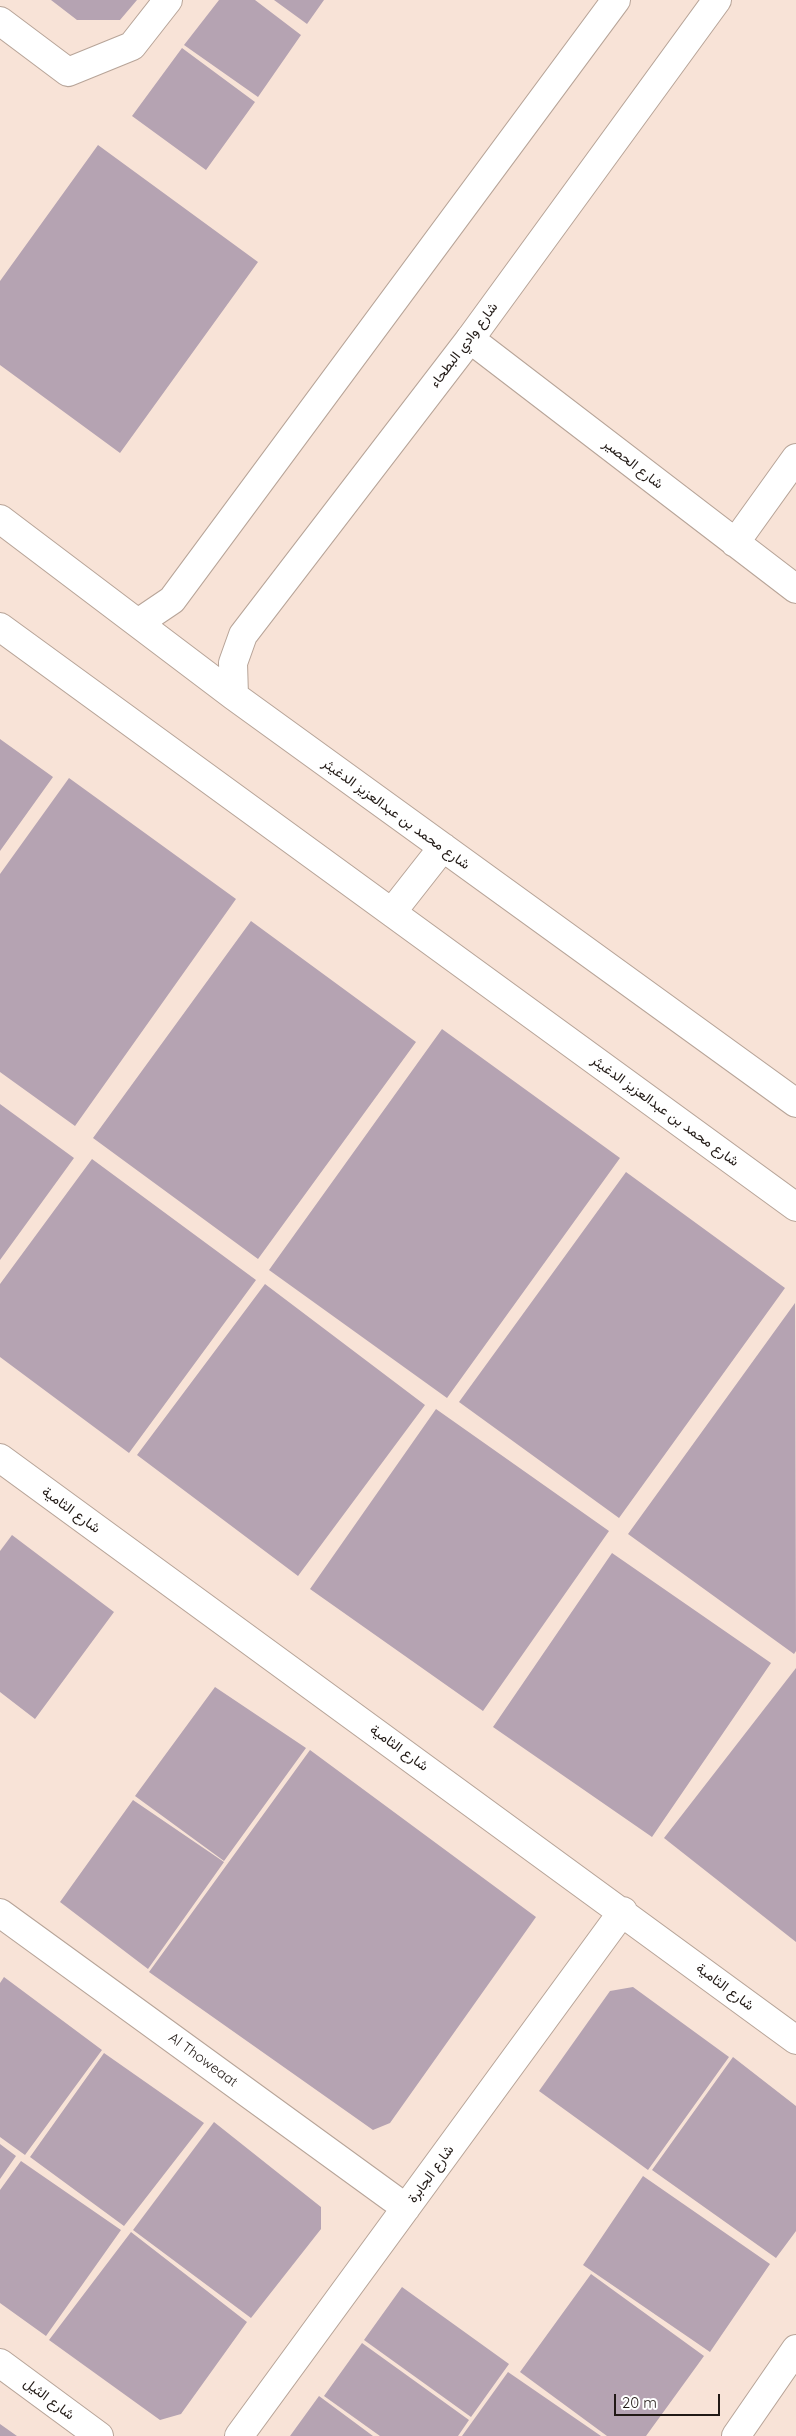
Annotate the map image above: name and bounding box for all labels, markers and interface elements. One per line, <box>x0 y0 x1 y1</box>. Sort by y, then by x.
street label: شارع وادي البطحاء <box>427 299 501 391</box>
street label: شارع الحصير <box>600 435 666 493</box>
street label: شارع محمد بن عبدالعزيز الدغيثر <box>319 755 473 873</box>
street label: شارع محمد بن عبدالعزيز الدغيثر <box>588 1052 742 1170</box>
street label: شارع الثامية <box>39 1483 103 1537</box>
street label: شارع الثامية <box>367 1721 431 1775</box>
street label: شارع الثامية <box>693 1960 757 2014</box>
street label: Al Thoweaat <box>165 2029 241 2091</box>
street label: شارع الجابرة <box>404 2142 458 2206</box>
street label: شارع الثيل <box>20 2374 78 2424</box>
scale bar <box>616 2384 722 2416</box>
text: 20 m <box>622 2393 657 2412</box>

